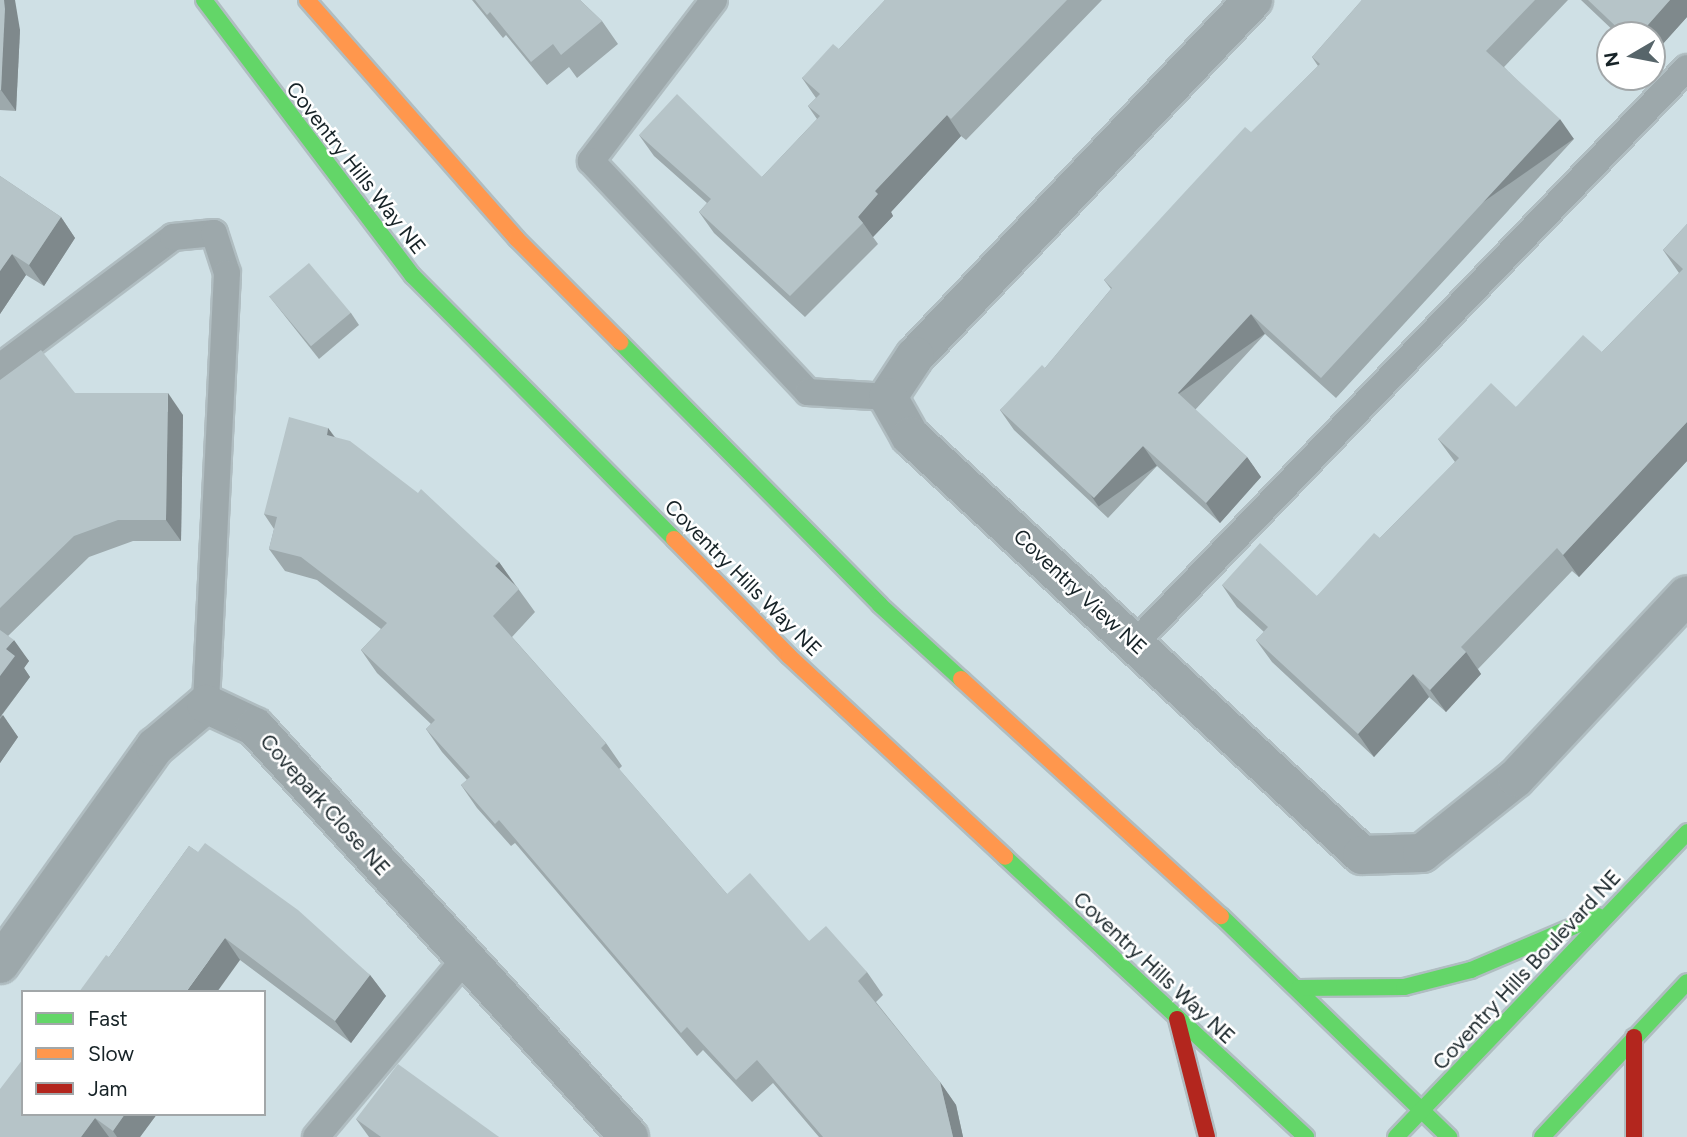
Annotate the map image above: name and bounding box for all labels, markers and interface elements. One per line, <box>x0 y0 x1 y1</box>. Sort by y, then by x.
north arrow <box>1596 21 1666 91</box>
text: N <box>1599 50 1624 69</box>
street label: Coventry Hills Way NE <box>281 77 431 259</box>
street label: Coventry Hills Way NE <box>659 494 827 662</box>
street label: Coventry View NE <box>1008 524 1152 660</box>
street label: Covepark Close NE <box>255 729 395 881</box>
street label: Coventry Hills Boulevard NE <box>1428 865 1626 1075</box>
street label: Coventry Hills Way NE <box>1068 887 1240 1049</box>
legend <box>21 990 266 1116</box>
text: Fast <box>88 1006 128 1031</box>
text: Slow <box>88 1041 134 1066</box>
text: Jam <box>88 1076 127 1101</box>

